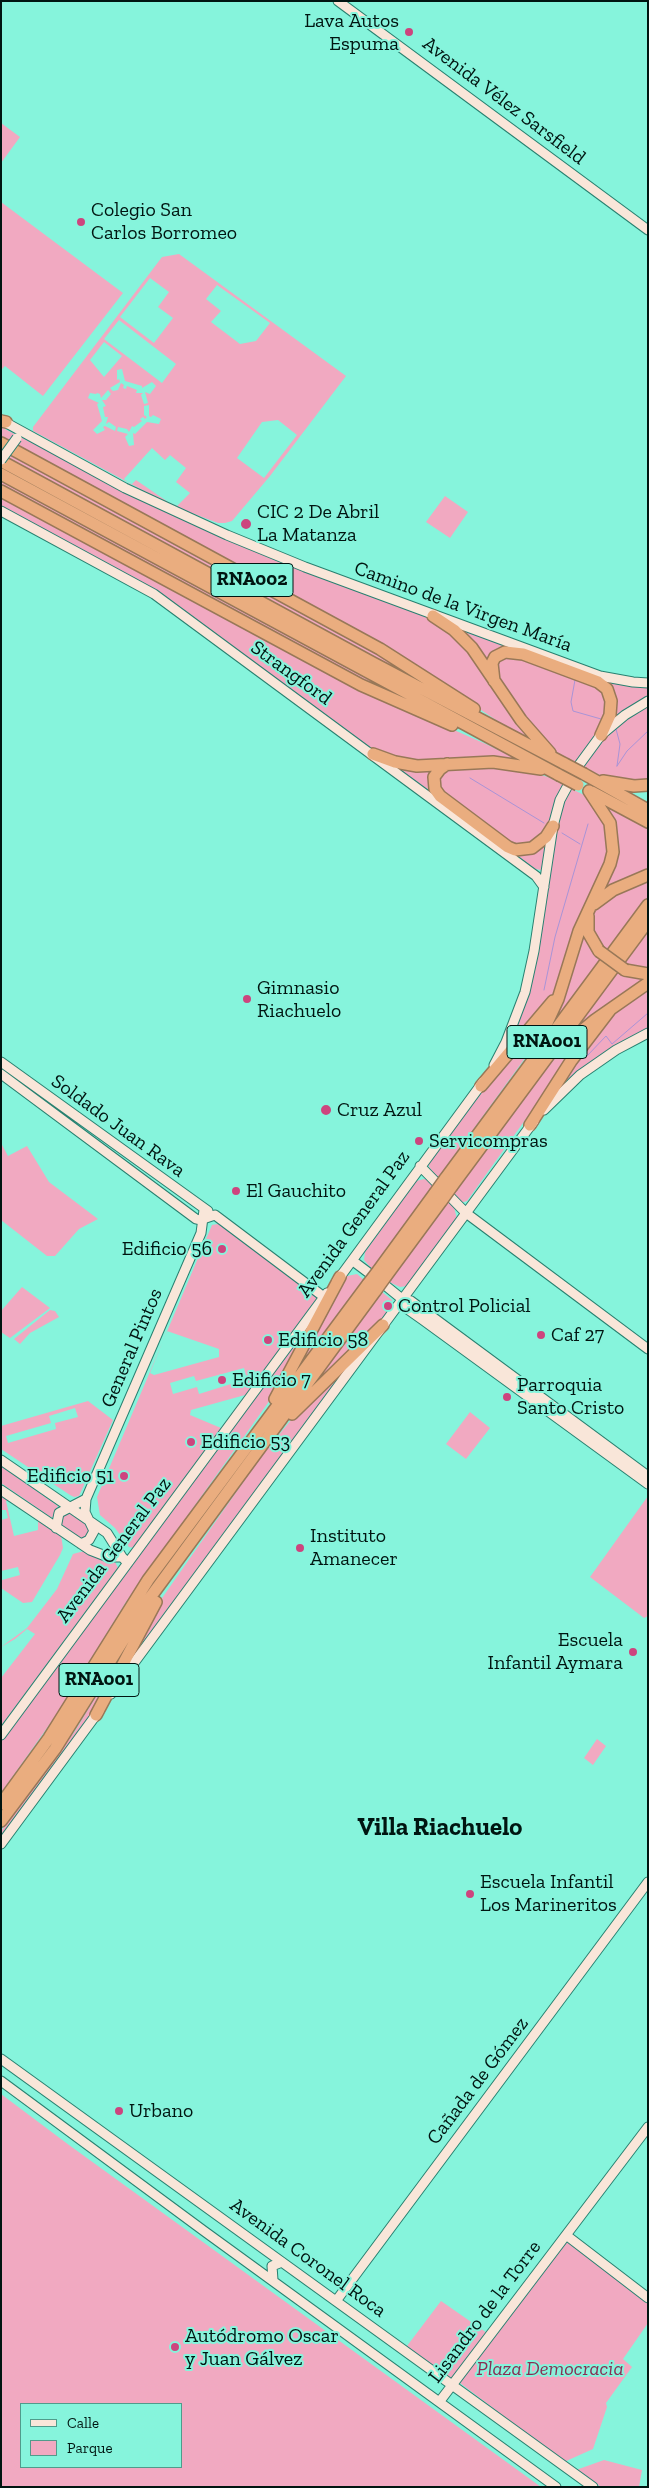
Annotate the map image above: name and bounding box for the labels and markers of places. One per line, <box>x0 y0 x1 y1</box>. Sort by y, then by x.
place label: Lava Autos Espuma <box>304 9 399 56</box>
marker: Lava Autos Espuma <box>403 26 415 38</box>
place label: Colegio San Carlos Borromeo <box>91 198 237 245</box>
marker: Colegio San Carlos Borromeo <box>75 216 87 228</box>
place label: CIC 2 De Abril La Matanza <box>257 500 379 547</box>
marker: CIC 2 De Abril La Matanza <box>239 517 253 531</box>
place label: Gimnasio Riachuelo <box>257 976 341 1023</box>
marker: Gimnasio Riachuelo <box>241 993 253 1005</box>
place label: Cruz Azul <box>337 1098 422 1122</box>
marker: Cruz Azul <box>319 1103 333 1117</box>
place label: Servicompras <box>429 1129 548 1153</box>
marker: Servicompras <box>413 1135 425 1147</box>
place label: El Gauchito <box>246 1179 346 1203</box>
marker: El Gauchito <box>230 1185 242 1197</box>
place label: Edificio 56 <box>122 1237 212 1261</box>
marker: Edificio 56 <box>216 1243 228 1255</box>
place label: Control Policial <box>398 1294 531 1318</box>
marker: Control Policial <box>382 1300 394 1312</box>
place label: Caf 27 <box>551 1323 604 1347</box>
place label: Edificio 58 <box>278 1328 368 1352</box>
marker: Caf 27 <box>535 1329 547 1341</box>
marker: Edificio 58 <box>262 1334 274 1346</box>
place label: Edificio 7 <box>232 1368 311 1392</box>
place label: Parroquia Santo Cristo <box>517 1373 624 1420</box>
marker: Edificio 7 <box>216 1374 228 1386</box>
marker: Parroquia Santo Cristo <box>501 1391 513 1403</box>
place label: Edificio 53 <box>201 1430 290 1454</box>
marker: Edificio 53 <box>185 1436 197 1448</box>
place label: Edificio 51 <box>27 1464 114 1488</box>
marker: Edificio 51 <box>118 1470 130 1482</box>
place label: Instituto Amanecer <box>310 1524 398 1571</box>
marker: Instituto Amanecer <box>294 1542 306 1554</box>
place label: Escuela Infantil Aymara <box>487 1628 623 1675</box>
marker: Escuela Infantil Aymara <box>627 1646 639 1658</box>
place label: Escuela Infantil Los Marineritos <box>480 1870 617 1917</box>
marker: Escuela Infantil Los Marineritos <box>464 1888 476 1900</box>
place label: Urbano <box>129 2099 193 2123</box>
marker: Urbano <box>113 2105 125 2117</box>
place label: Autódromo Oscar y Juan Gálvez <box>185 2324 339 2371</box>
marker: Autódromo Oscar y Juan Gálvez <box>169 2341 181 2353</box>

